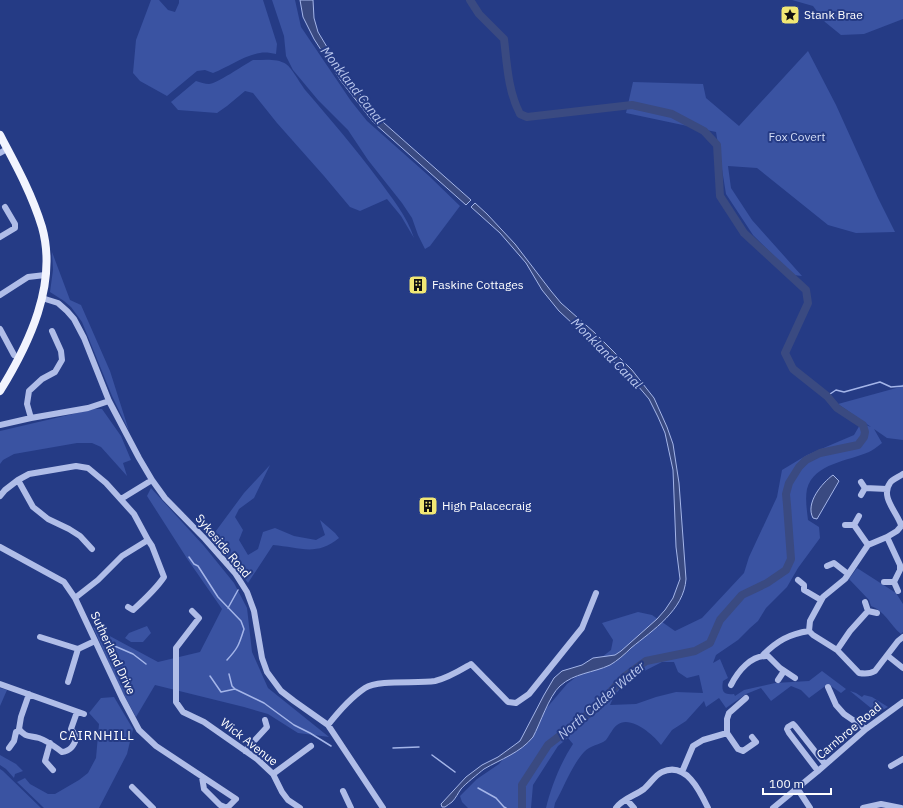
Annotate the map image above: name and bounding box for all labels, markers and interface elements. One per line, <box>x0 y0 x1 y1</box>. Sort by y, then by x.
place icon: Stank Brae <box>779 4 801 26</box>
place label: Stank Brae <box>804 7 863 22</box>
water label: Monkland Canal <box>317 43 389 128</box>
park label: Fox Covert <box>768 129 826 144</box>
building icon: Faskine Cottages <box>407 274 429 296</box>
place label: Faskine Cottages <box>432 277 524 292</box>
water label: Monkland Canal <box>567 314 646 393</box>
building icon: High Palacecraig <box>417 495 439 517</box>
place label: High Palacecraig <box>442 498 532 513</box>
street label: Sykeside Road <box>192 511 254 581</box>
street label: Sutherland Drive <box>88 609 139 697</box>
water label: North Calder Water <box>554 657 649 743</box>
street label: Carnbroe Road <box>813 699 884 762</box>
street label: Wick Avenue <box>218 714 281 769</box>
district label: CAIRNHILL <box>59 727 135 744</box>
scale bar <box>763 770 831 796</box>
text: 100 m <box>769 776 804 791</box>

